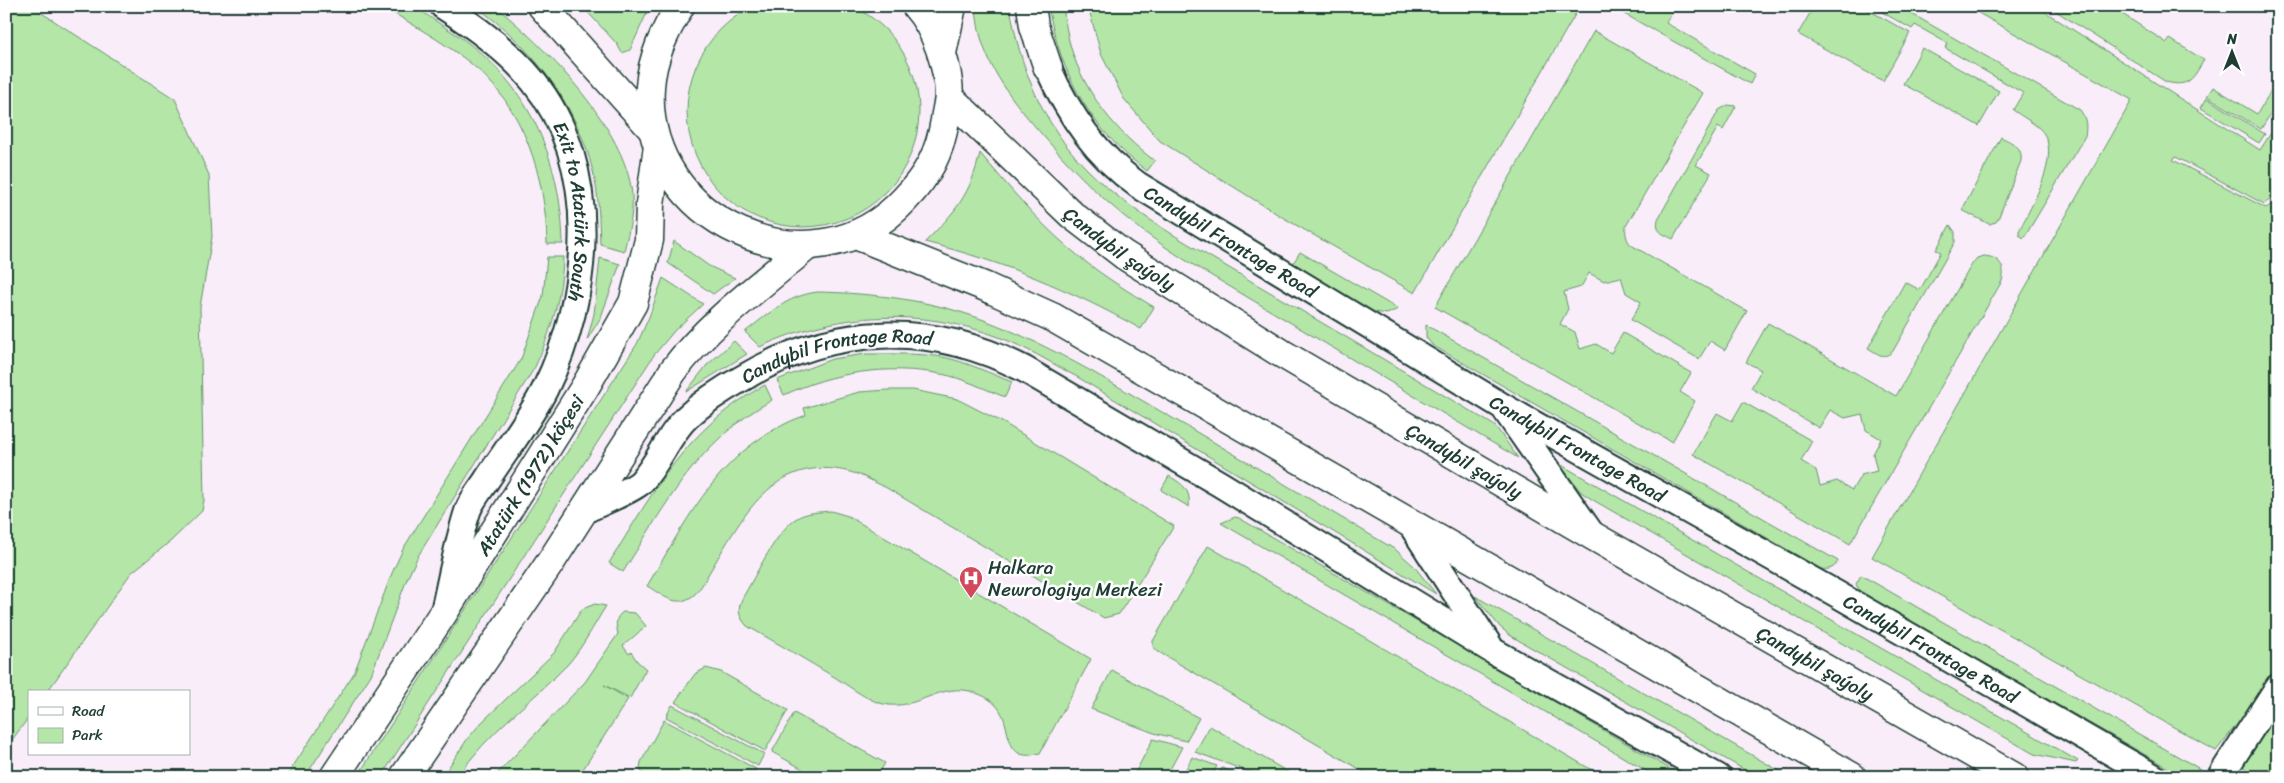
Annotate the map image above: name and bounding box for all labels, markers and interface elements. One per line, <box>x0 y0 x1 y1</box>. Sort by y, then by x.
text: N <box>2226 27 2237 52</box>
north arrow <box>2206 28 2256 78</box>
street label: Exit to Atatürk South <box>543 116 598 304</box>
street label: Candybil Frontage Road <box>1137 176 1325 308</box>
street label: Çandybil şaýoly <box>1055 199 1182 300</box>
street label: Candybil Frontage Road <box>735 319 937 393</box>
street label: Candybil Frontage Road <box>1483 386 1674 513</box>
street label: Atatürk (1972) köçesi <box>467 388 594 563</box>
street label: Çandybil şaýoly <box>1400 414 1529 508</box>
place label: Halkara Newrologiya Merkezi <box>988 551 1163 606</box>
hospital icon: Halkara Newrologiya Merkezi <box>958 565 984 599</box>
street label: Candybil Frontage Road <box>1837 585 2026 714</box>
street label: Çandybil şaýoly <box>1750 617 1880 711</box>
legend <box>28 690 190 756</box>
text: Road <box>72 698 105 724</box>
text: Park <box>72 722 103 748</box>

